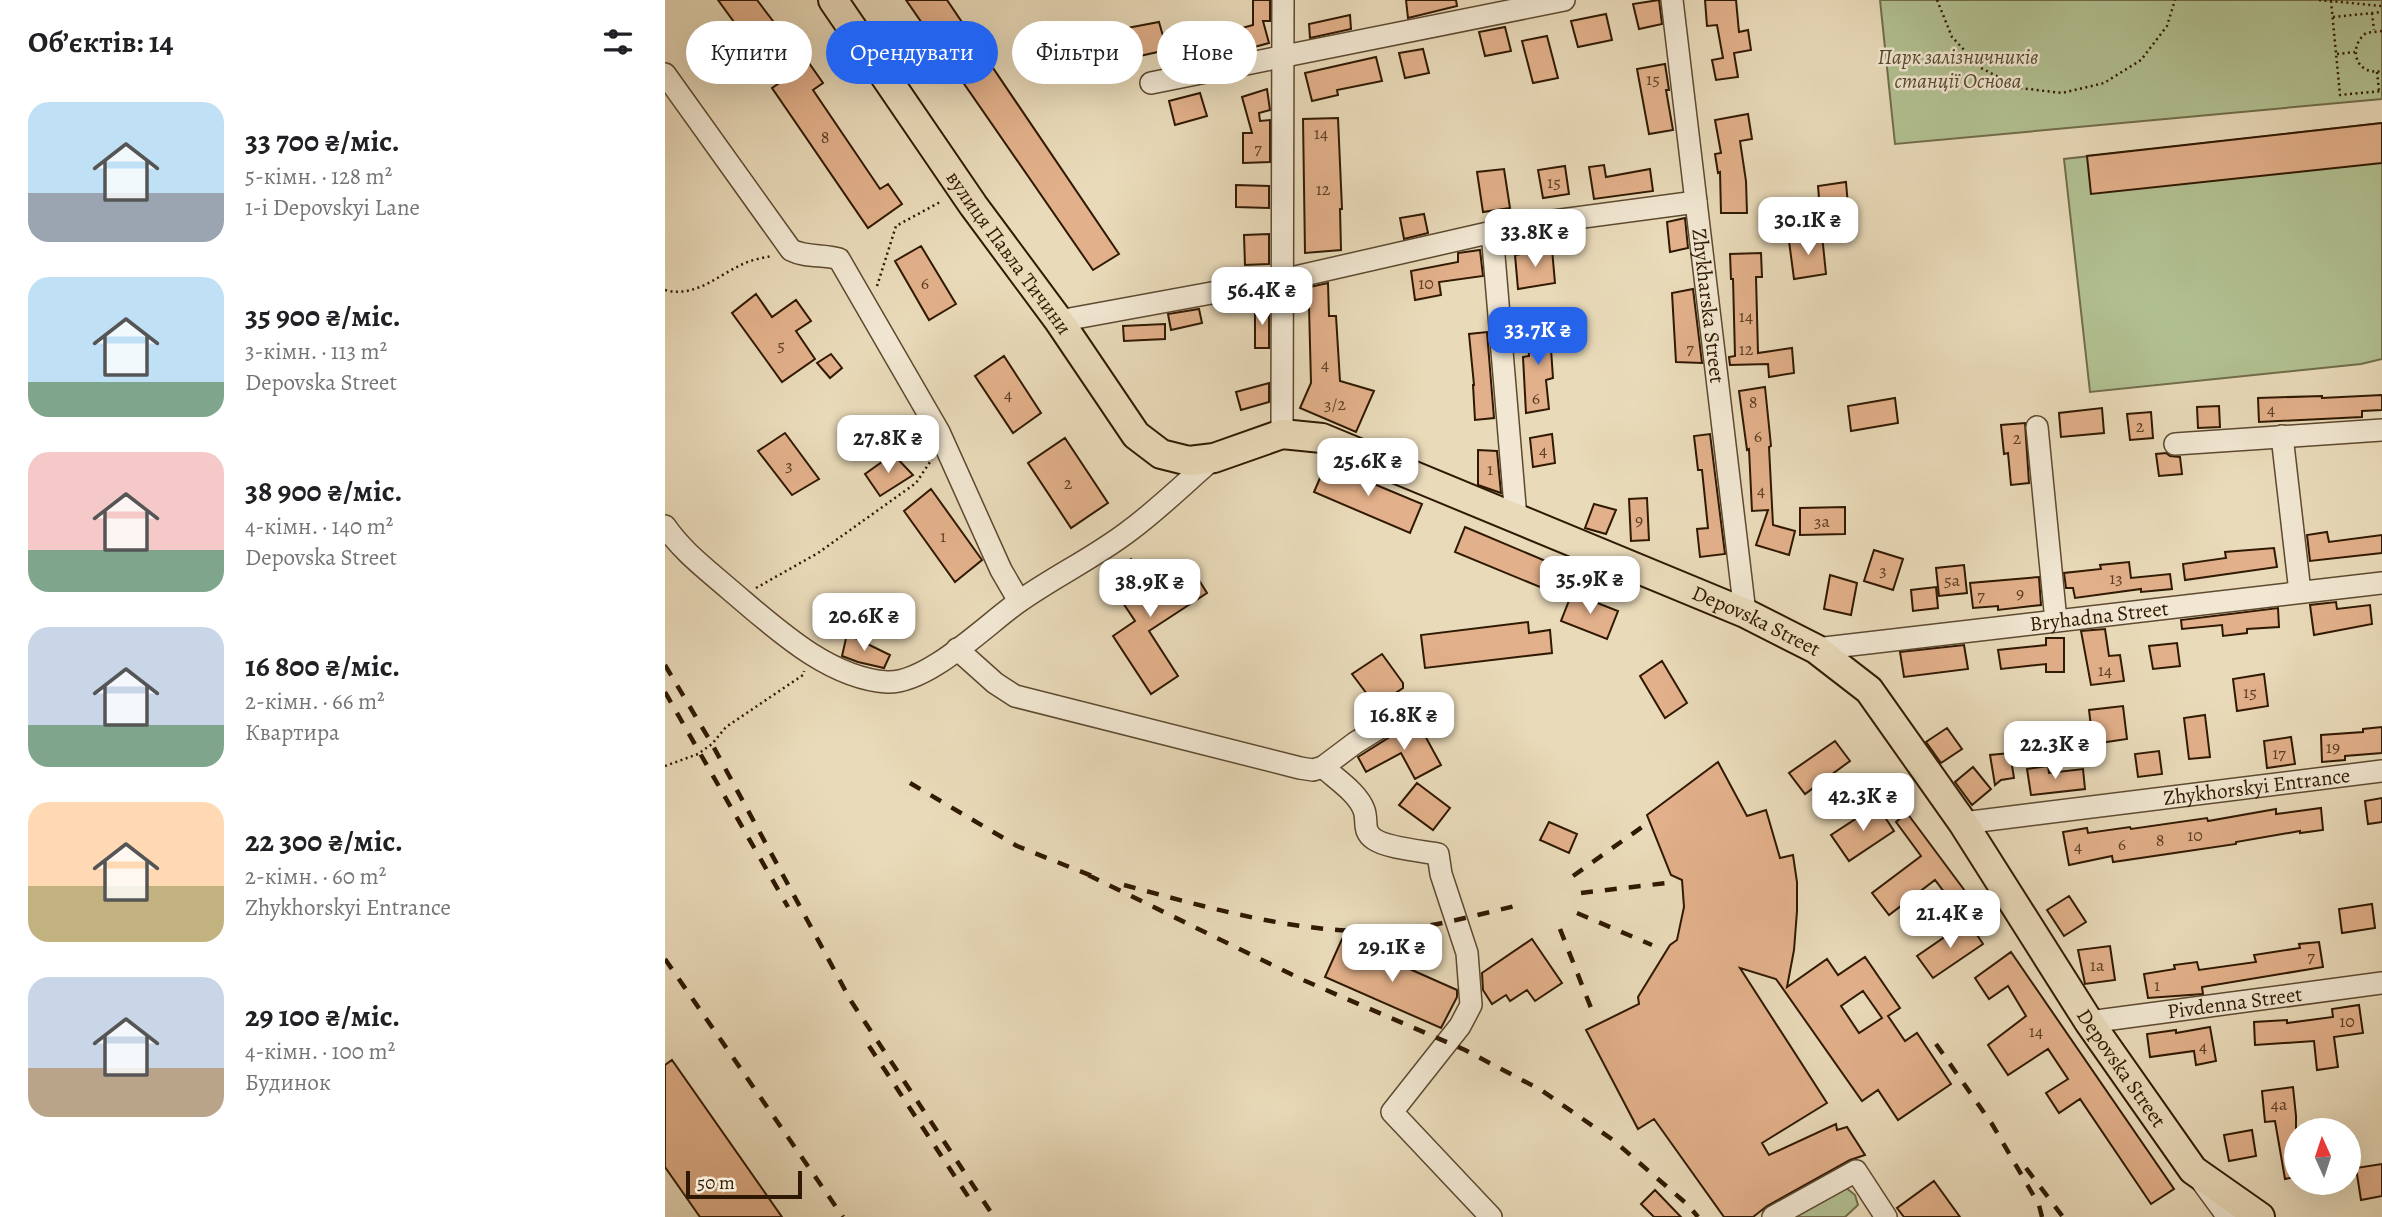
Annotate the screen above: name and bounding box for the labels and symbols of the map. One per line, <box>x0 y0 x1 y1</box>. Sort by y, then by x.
park label: Парк залізничників станції Основа <box>1878 43 2038 95</box>
house number: 15 <box>1646 67 1660 91</box>
house number: 14 <box>1314 121 1328 145</box>
house number: 8 <box>821 125 829 149</box>
house number: 7 <box>1254 136 1262 160</box>
street label: вулиця Павла Тичини <box>940 165 1078 340</box>
house number: 15 <box>1547 170 1561 194</box>
house number: 12 <box>1316 177 1331 201</box>
pin: 30.1K ₴ <box>1743 198 1873 257</box>
pin: 33.8K ₴ <box>1470 210 1600 269</box>
street label: Zhykharska Street <box>1685 227 1732 385</box>
pin: 56.4K ₴ <box>1197 268 1327 327</box>
house number: 6 <box>921 271 929 295</box>
house number: 10 <box>1418 271 1434 295</box>
house number: 14 <box>1739 304 1753 328</box>
pin: 33.7K ₴ <box>1473 308 1603 367</box>
house number: 5 <box>777 333 785 357</box>
house number: 7 <box>1686 336 1694 360</box>
house number: 12 <box>1739 337 1754 361</box>
house number: 4 <box>1321 352 1329 376</box>
house number: 4 <box>1004 382 1012 406</box>
house number: 6 <box>1532 386 1540 410</box>
house number: 8 <box>1749 390 1757 414</box>
house number: 3/2 <box>1324 392 1346 416</box>
house number: 4 <box>2267 397 2275 421</box>
house number: 2 <box>2136 414 2145 438</box>
pin: 27.8K ₴ <box>823 416 953 475</box>
house number: 6 <box>1754 424 1762 448</box>
house number: 2 <box>2013 426 2022 450</box>
pin: 25.6K ₴ <box>1303 438 1433 498</box>
house number: 4 <box>1539 438 1547 462</box>
house number: 3 <box>785 453 793 477</box>
house number: 1 <box>1487 457 1493 481</box>
house number: 2 <box>1064 471 1073 495</box>
house number: 4 <box>1757 478 1765 502</box>
house number: 9 <box>1635 508 1643 532</box>
house number: 3а <box>1814 509 1831 533</box>
house number: 1 <box>940 524 946 548</box>
pin: 35.9K ₴ <box>1525 556 1655 616</box>
house number: 3 <box>1879 558 1887 582</box>
pin: 38.9K ₴ <box>1085 560 1215 619</box>
house number: 13 <box>2109 566 2123 590</box>
house number: 5а <box>1944 568 1961 592</box>
street label: Depovska Street <box>1688 579 1825 663</box>
house number: 9 <box>2016 581 2024 605</box>
house number: 7 <box>1977 583 1985 607</box>
pin: 20.6K ₴ <box>799 594 929 653</box>
street label: Bryhadna Street <box>2028 594 2170 638</box>
house number: 14 <box>2098 658 2112 682</box>
house number: 15 <box>2243 680 2257 704</box>
pin: 16.8K ₴ <box>1339 692 1469 752</box>
pin: 22.3K ₴ <box>1990 722 2120 781</box>
house number: 19 <box>2326 735 2340 759</box>
house number: 17 <box>2272 741 2286 765</box>
street label: Zhykhorskyi Entrance <box>2162 761 2352 812</box>
pin: 42.3K ₴ <box>1798 774 1928 833</box>
house number: 10 <box>2187 823 2203 847</box>
house number: 8 <box>2156 828 2164 852</box>
house number: 6 <box>2118 832 2126 856</box>
house number: 4 <box>2074 834 2082 858</box>
pin: 21.4K ₴ <box>1885 890 2015 950</box>
pin: 29.1K ₴ <box>1327 925 1457 984</box>
house number: 7 <box>2307 944 2315 968</box>
house number: 1а <box>2090 953 2105 977</box>
house number: 1 <box>2154 973 2160 997</box>
street label: Pivdenna Street <box>2166 980 2304 1025</box>
street label: Depovska Street <box>2070 1003 2173 1133</box>
house number: 10 <box>2339 1009 2355 1033</box>
house number: 14 <box>2029 1019 2043 1043</box>
house number: 4 <box>2199 1034 2207 1058</box>
house number: 4а <box>2271 1092 2288 1116</box>
north arrow <box>2284 1118 2361 1195</box>
scale bar <box>686 1168 801 1200</box>

